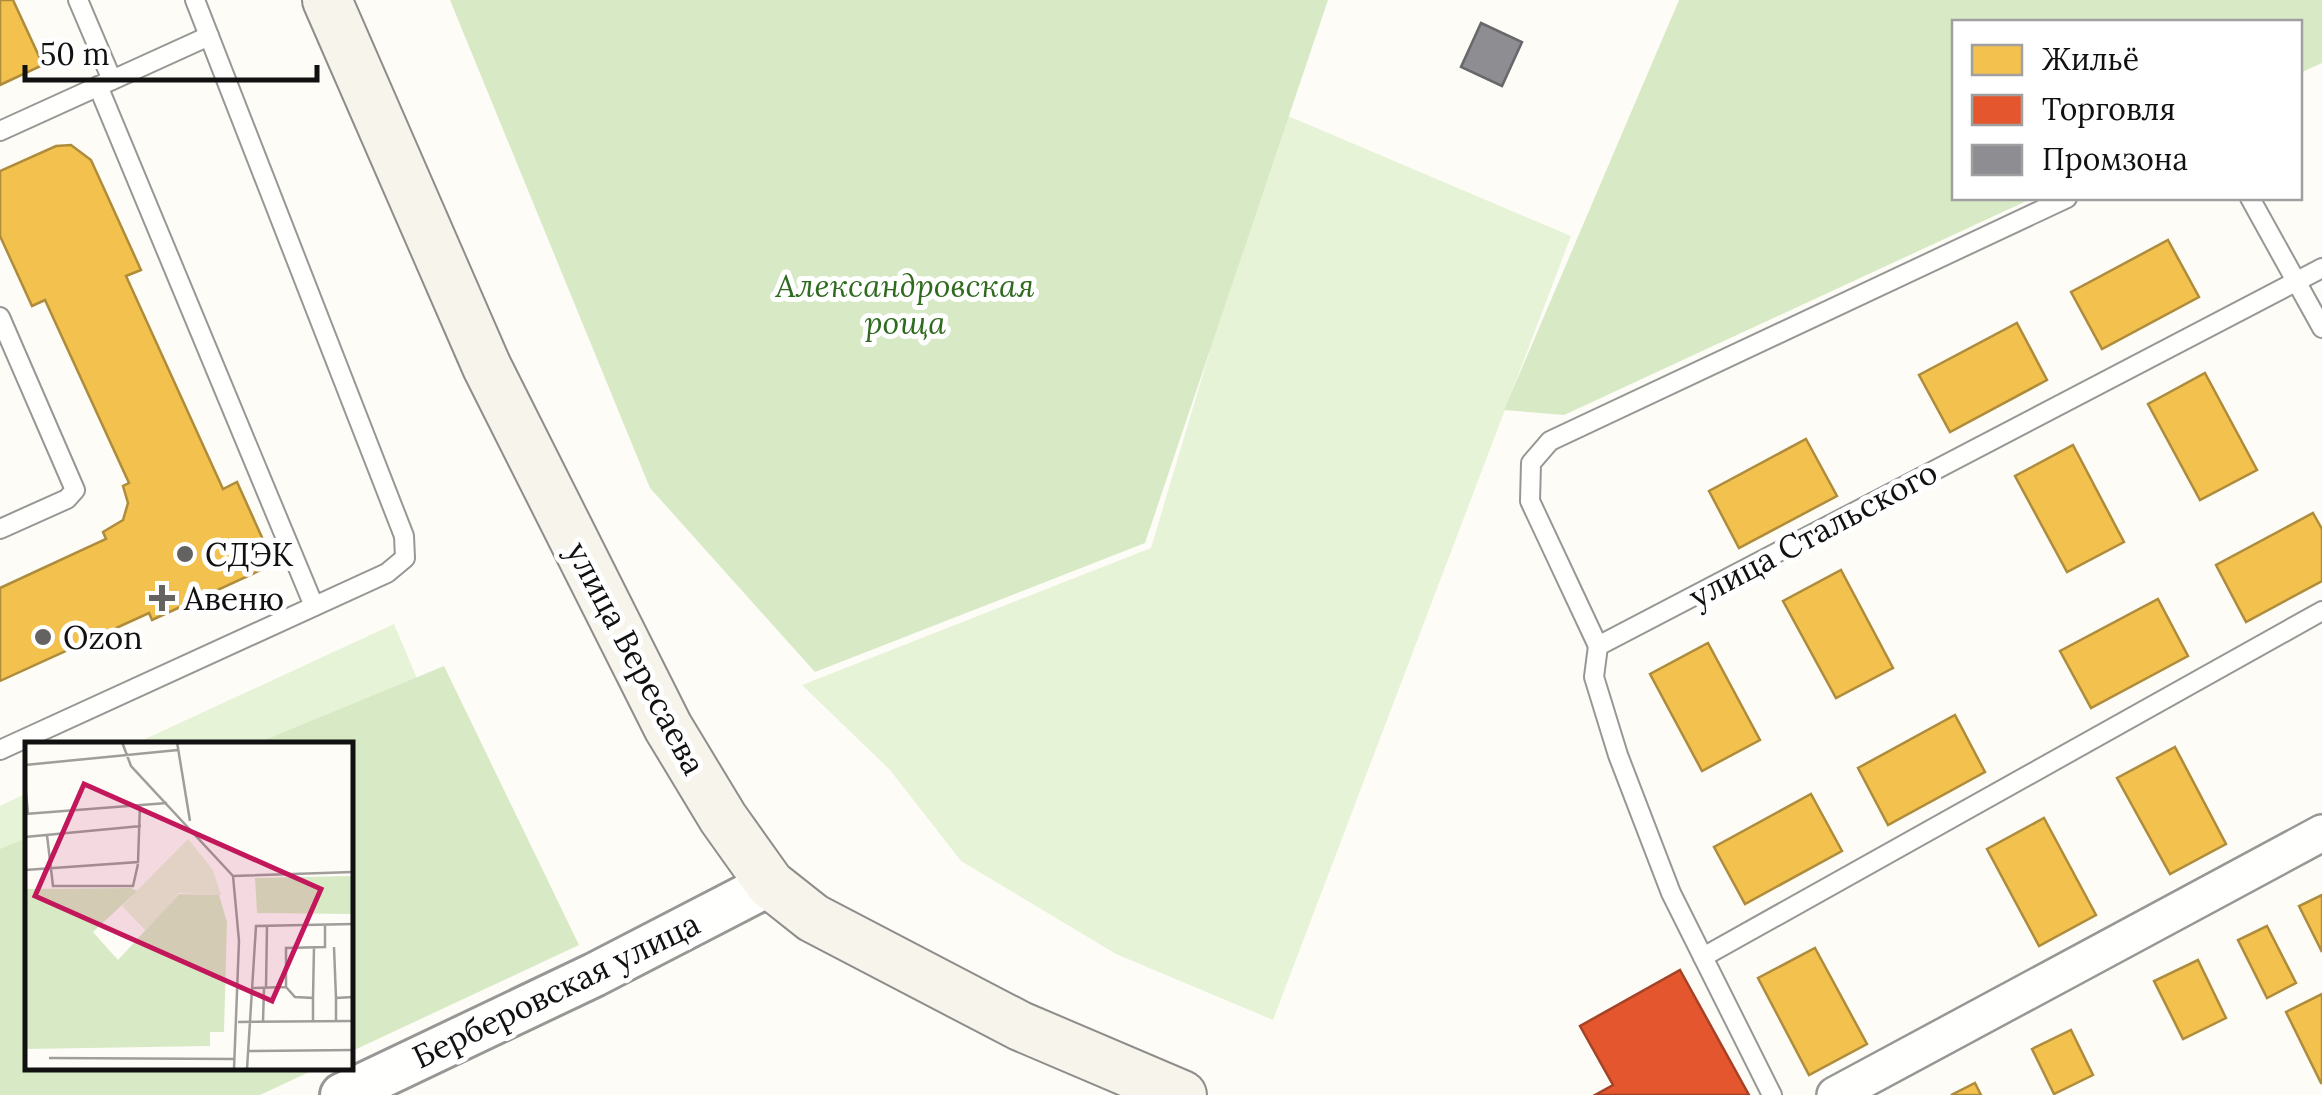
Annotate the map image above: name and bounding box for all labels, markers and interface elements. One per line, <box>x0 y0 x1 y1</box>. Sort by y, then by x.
scale bar <box>25 20 318 82</box>
legend <box>1952 20 2302 200</box>
text: 50 m <box>40 35 110 73</box>
text: Жильё <box>2042 40 2139 78</box>
text: Торговля <box>2042 90 2176 128</box>
text: Промзона <box>2042 140 2188 178</box>
park label: Александровская роща <box>775 265 1034 343</box>
street label: улица Стальского <box>1682 451 1944 617</box>
place label: СДЭК <box>205 534 293 575</box>
street label: улица Вересаева <box>557 534 715 782</box>
marker: СДЭК <box>174 543 196 565</box>
place label: Авеню <box>183 578 284 619</box>
marker: Авеню <box>149 585 175 611</box>
place label: Ozon <box>63 617 143 658</box>
marker: Ozon <box>32 626 54 648</box>
inset map <box>25 742 352 1070</box>
street label: Берберовская улица <box>406 903 706 1077</box>

